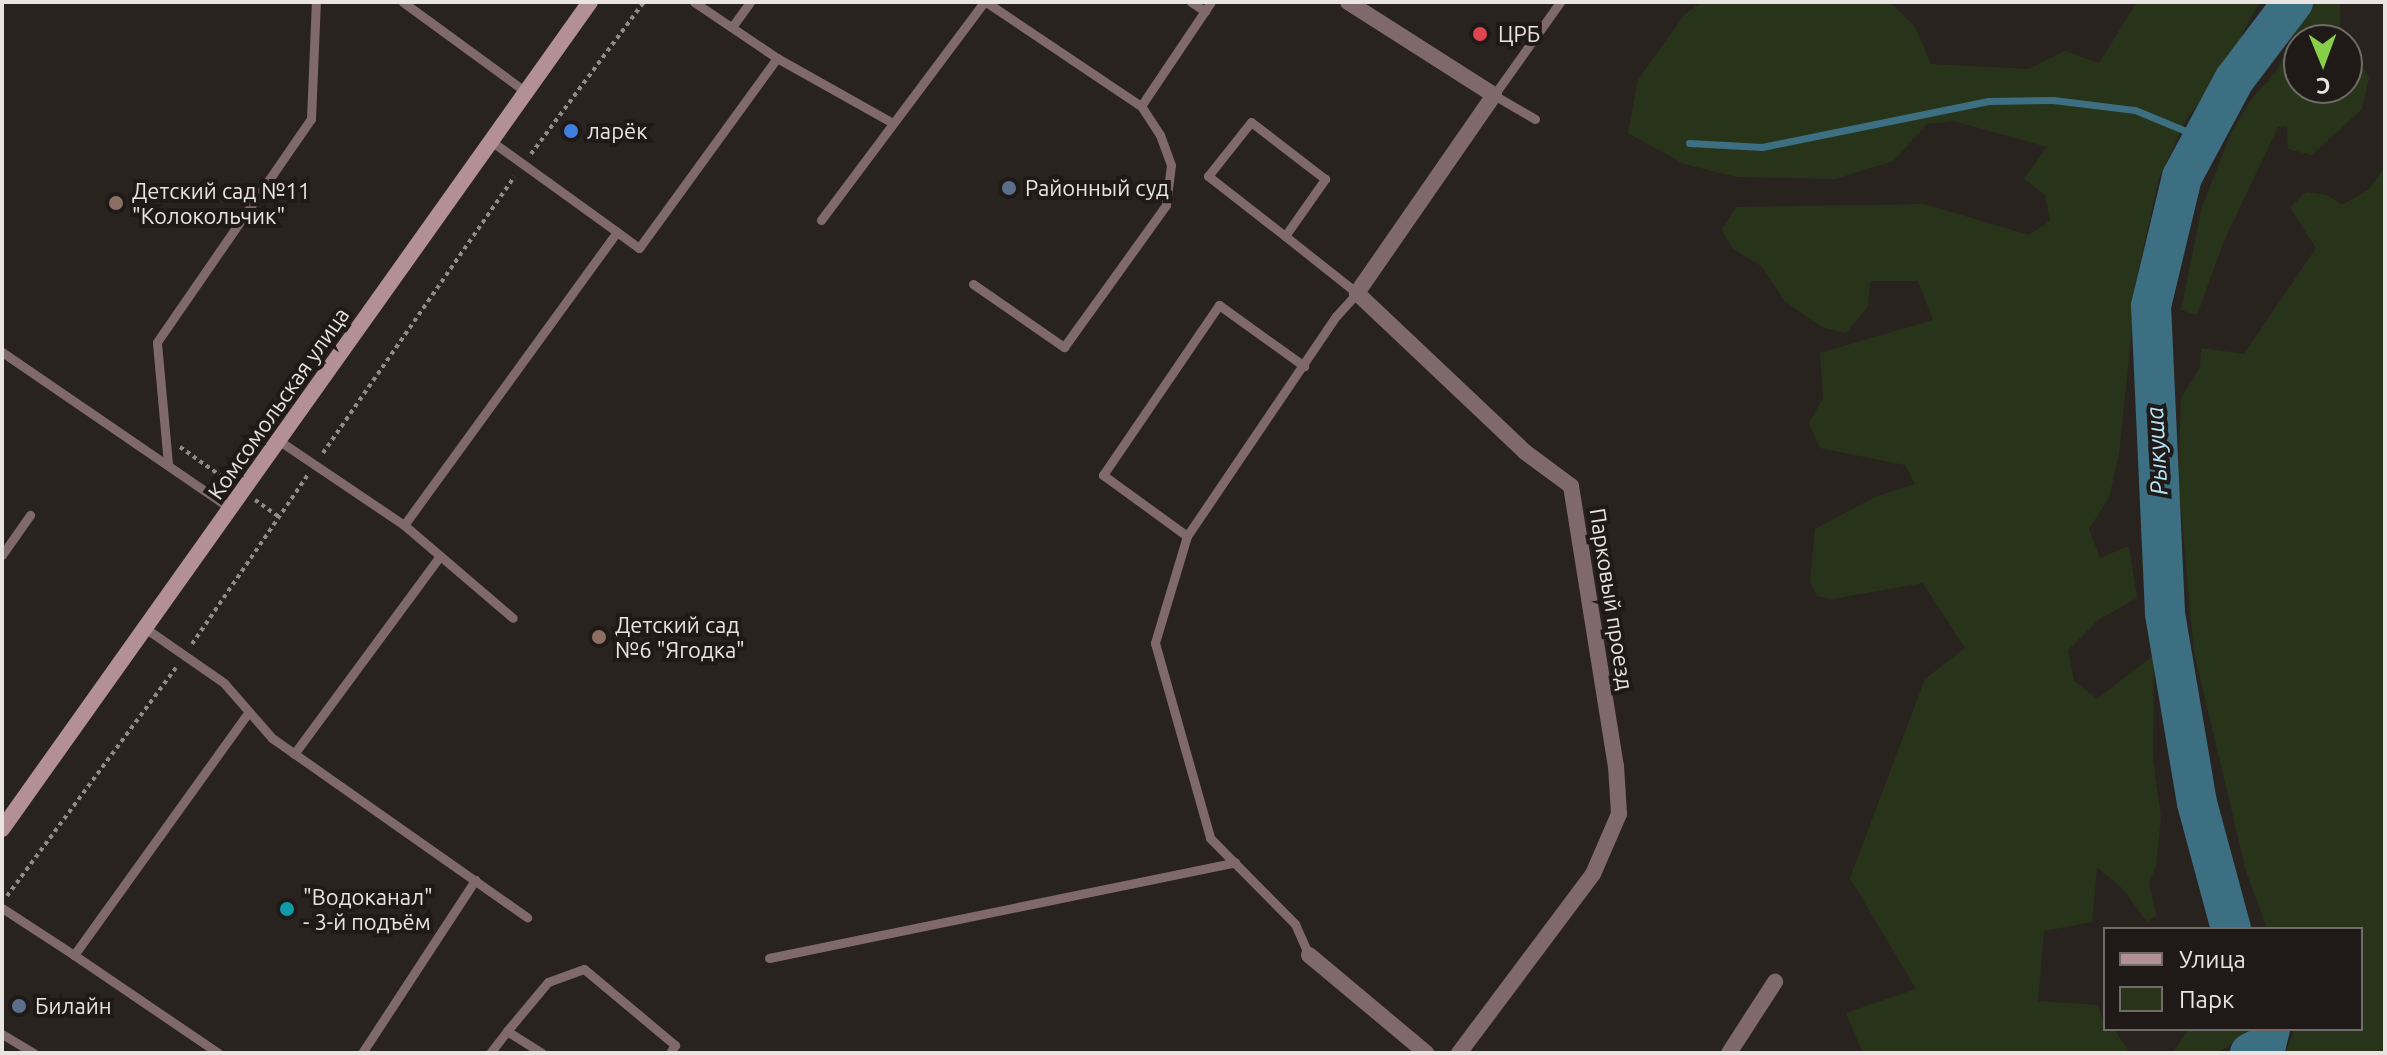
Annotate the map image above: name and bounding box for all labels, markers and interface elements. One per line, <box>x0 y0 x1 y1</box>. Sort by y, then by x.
place label: ЦРБ <box>1498 21 1540 47</box>
marker: ЦРБ <box>1469 23 1491 45</box>
north arrow <box>2283 24 2363 104</box>
text: С <box>2316 74 2331 99</box>
place label: ларёк <box>587 118 648 144</box>
marker: ларёк <box>562 122 580 140</box>
place label: Районный суд <box>1025 175 1169 201</box>
place label: Детский сад №11 "Колокольчик" <box>132 177 310 228</box>
marker: Районный суд <box>1000 179 1018 197</box>
marker: Детский сад №11 "Колокольчик" <box>107 194 125 212</box>
street label: Комсомольская улица <box>202 302 354 504</box>
water label: Рыкуша <box>2140 406 2174 496</box>
street label: Парковый проезд <box>1585 506 1639 692</box>
place label: Детский сад №6 "Ягодка" <box>615 611 745 662</box>
marker: Детский сад №6 "Ягодка" <box>590 628 608 646</box>
place label: "Водоканал" - 3-й подъём <box>303 883 433 934</box>
marker: "Водоканал" - 3-й подъём <box>278 900 296 918</box>
legend <box>2103 927 2363 1031</box>
text: Улица <box>2179 946 2246 973</box>
text: Парк <box>2179 986 2234 1013</box>
place label: Билайн <box>35 993 112 1019</box>
marker: Билайн <box>10 997 28 1015</box>

